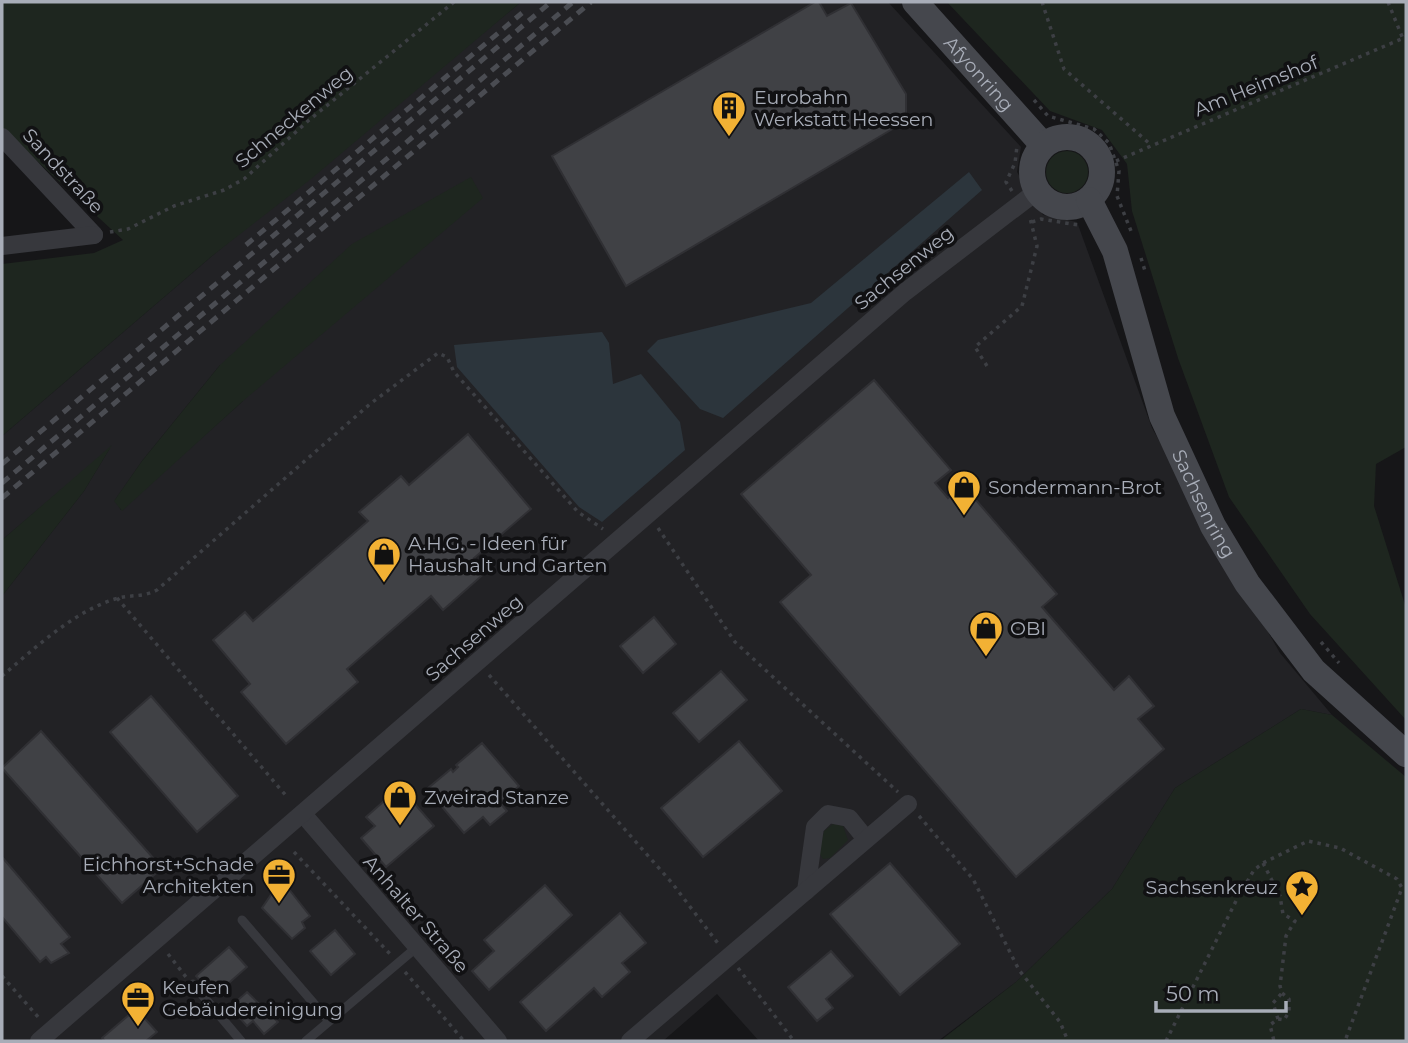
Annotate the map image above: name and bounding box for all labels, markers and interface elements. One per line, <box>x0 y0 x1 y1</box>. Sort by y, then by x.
street label: Afyonring <box>939 31 1019 116</box>
street label: Am Heimshof <box>1191 50 1323 121</box>
street label: Schneckenweg <box>231 61 357 173</box>
place label: Eurobahn Werkstatt Heessen <box>754 86 933 131</box>
building icon: Eurobahn Werkstatt Heessen <box>710 89 748 138</box>
street label: Sandstraße <box>18 124 108 218</box>
street label: Sachsenweg <box>850 221 958 315</box>
street label: Sachsenring <box>1168 446 1241 562</box>
shop icon: Sondermann-Brot <box>945 468 983 517</box>
place label: Sondermann-Brot <box>988 476 1162 499</box>
place label: A.H.G. - Ideen für Haushalt und Garten <box>408 532 607 577</box>
shop icon: A.H.G. - Ideen für Haushalt und Garten <box>365 535 403 584</box>
street label: Sachsenweg <box>421 590 527 686</box>
shop icon: OBI <box>967 609 1005 658</box>
place label: OBI <box>1010 617 1046 640</box>
shop icon: Zweirad Stanze <box>381 778 419 827</box>
place label: Zweirad Stanze <box>424 786 569 809</box>
street label: Anhalter Straße <box>359 850 473 978</box>
place label: Eichhorst+Schade Architekten <box>82 853 254 898</box>
office icon: Eichhorst+Schade Architekten <box>260 856 298 905</box>
place icon: Sachsenkreuz <box>1283 868 1321 917</box>
place label: Sachsenkreuz <box>1146 876 1278 899</box>
scale bar <box>1156 970 1286 1014</box>
place label: Keufen Gebäudereinigung <box>162 976 343 1021</box>
office icon: Keufen Gebäudereinigung <box>119 979 157 1028</box>
text: 50 m <box>1166 981 1220 1006</box>

